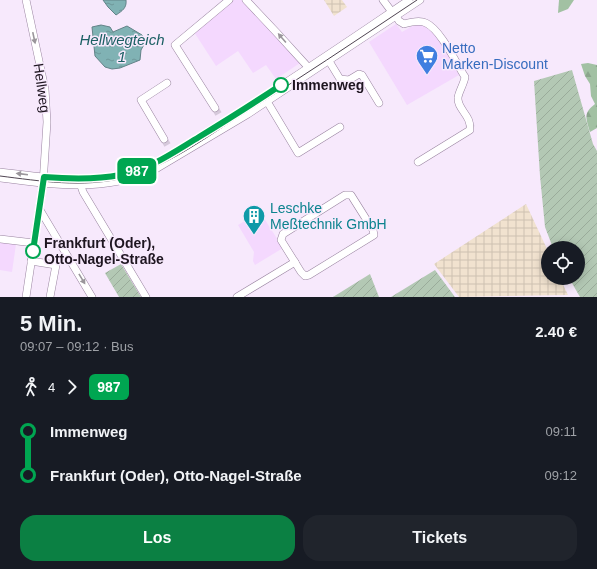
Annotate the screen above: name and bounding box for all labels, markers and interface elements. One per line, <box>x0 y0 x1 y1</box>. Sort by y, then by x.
water label: Hellwegteich 1 <box>79 31 165 65</box>
one-way arrow <box>32 32 38 44</box>
one-way arrow <box>278 33 287 43</box>
place label: Netto Marken-Discount <box>442 40 548 72</box>
supermarket icon: Netto Marken-Discount <box>414 43 440 76</box>
street label: Hellweg <box>31 62 53 114</box>
marker: Immenweg <box>273 77 289 93</box>
place label: Immenweg <box>292 77 364 93</box>
line badge: 987 <box>114 158 160 184</box>
text: 987 <box>125 163 149 179</box>
one-way arrow <box>16 171 28 178</box>
place label: Leschke Meßtechnik GmbH <box>270 200 387 232</box>
building icon: Leschke Meßtechnik GmbH <box>241 203 267 236</box>
place label: Frankfurt (Oder), Otto-Nagel-Straße <box>44 235 164 267</box>
map controls <box>541 241 585 285</box>
button: locate <box>541 241 585 285</box>
marker: Frankfurt (Oder), Otto-Nagel-Straße <box>25 243 41 259</box>
one-way arrow <box>78 273 85 285</box>
text: 5 Min. <box>20 311 82 336</box>
text: 2.40 € <box>535 323 577 340</box>
text: 09:07 – 09:12 · Bus <box>20 339 133 354</box>
icon: walk <box>20 376 42 398</box>
icon: forward <box>61 376 83 398</box>
text: 987 <box>97 379 121 395</box>
text: 4 <box>48 380 55 395</box>
text: Immenweg <box>50 423 128 440</box>
text: 09:11 <box>545 424 577 439</box>
text: Frankfurt (Oder), Otto-Nagel-Straße <box>50 467 302 484</box>
text: 09:12 <box>544 468 577 483</box>
button: Los <box>20 515 295 561</box>
button: Tickets <box>303 515 577 561</box>

